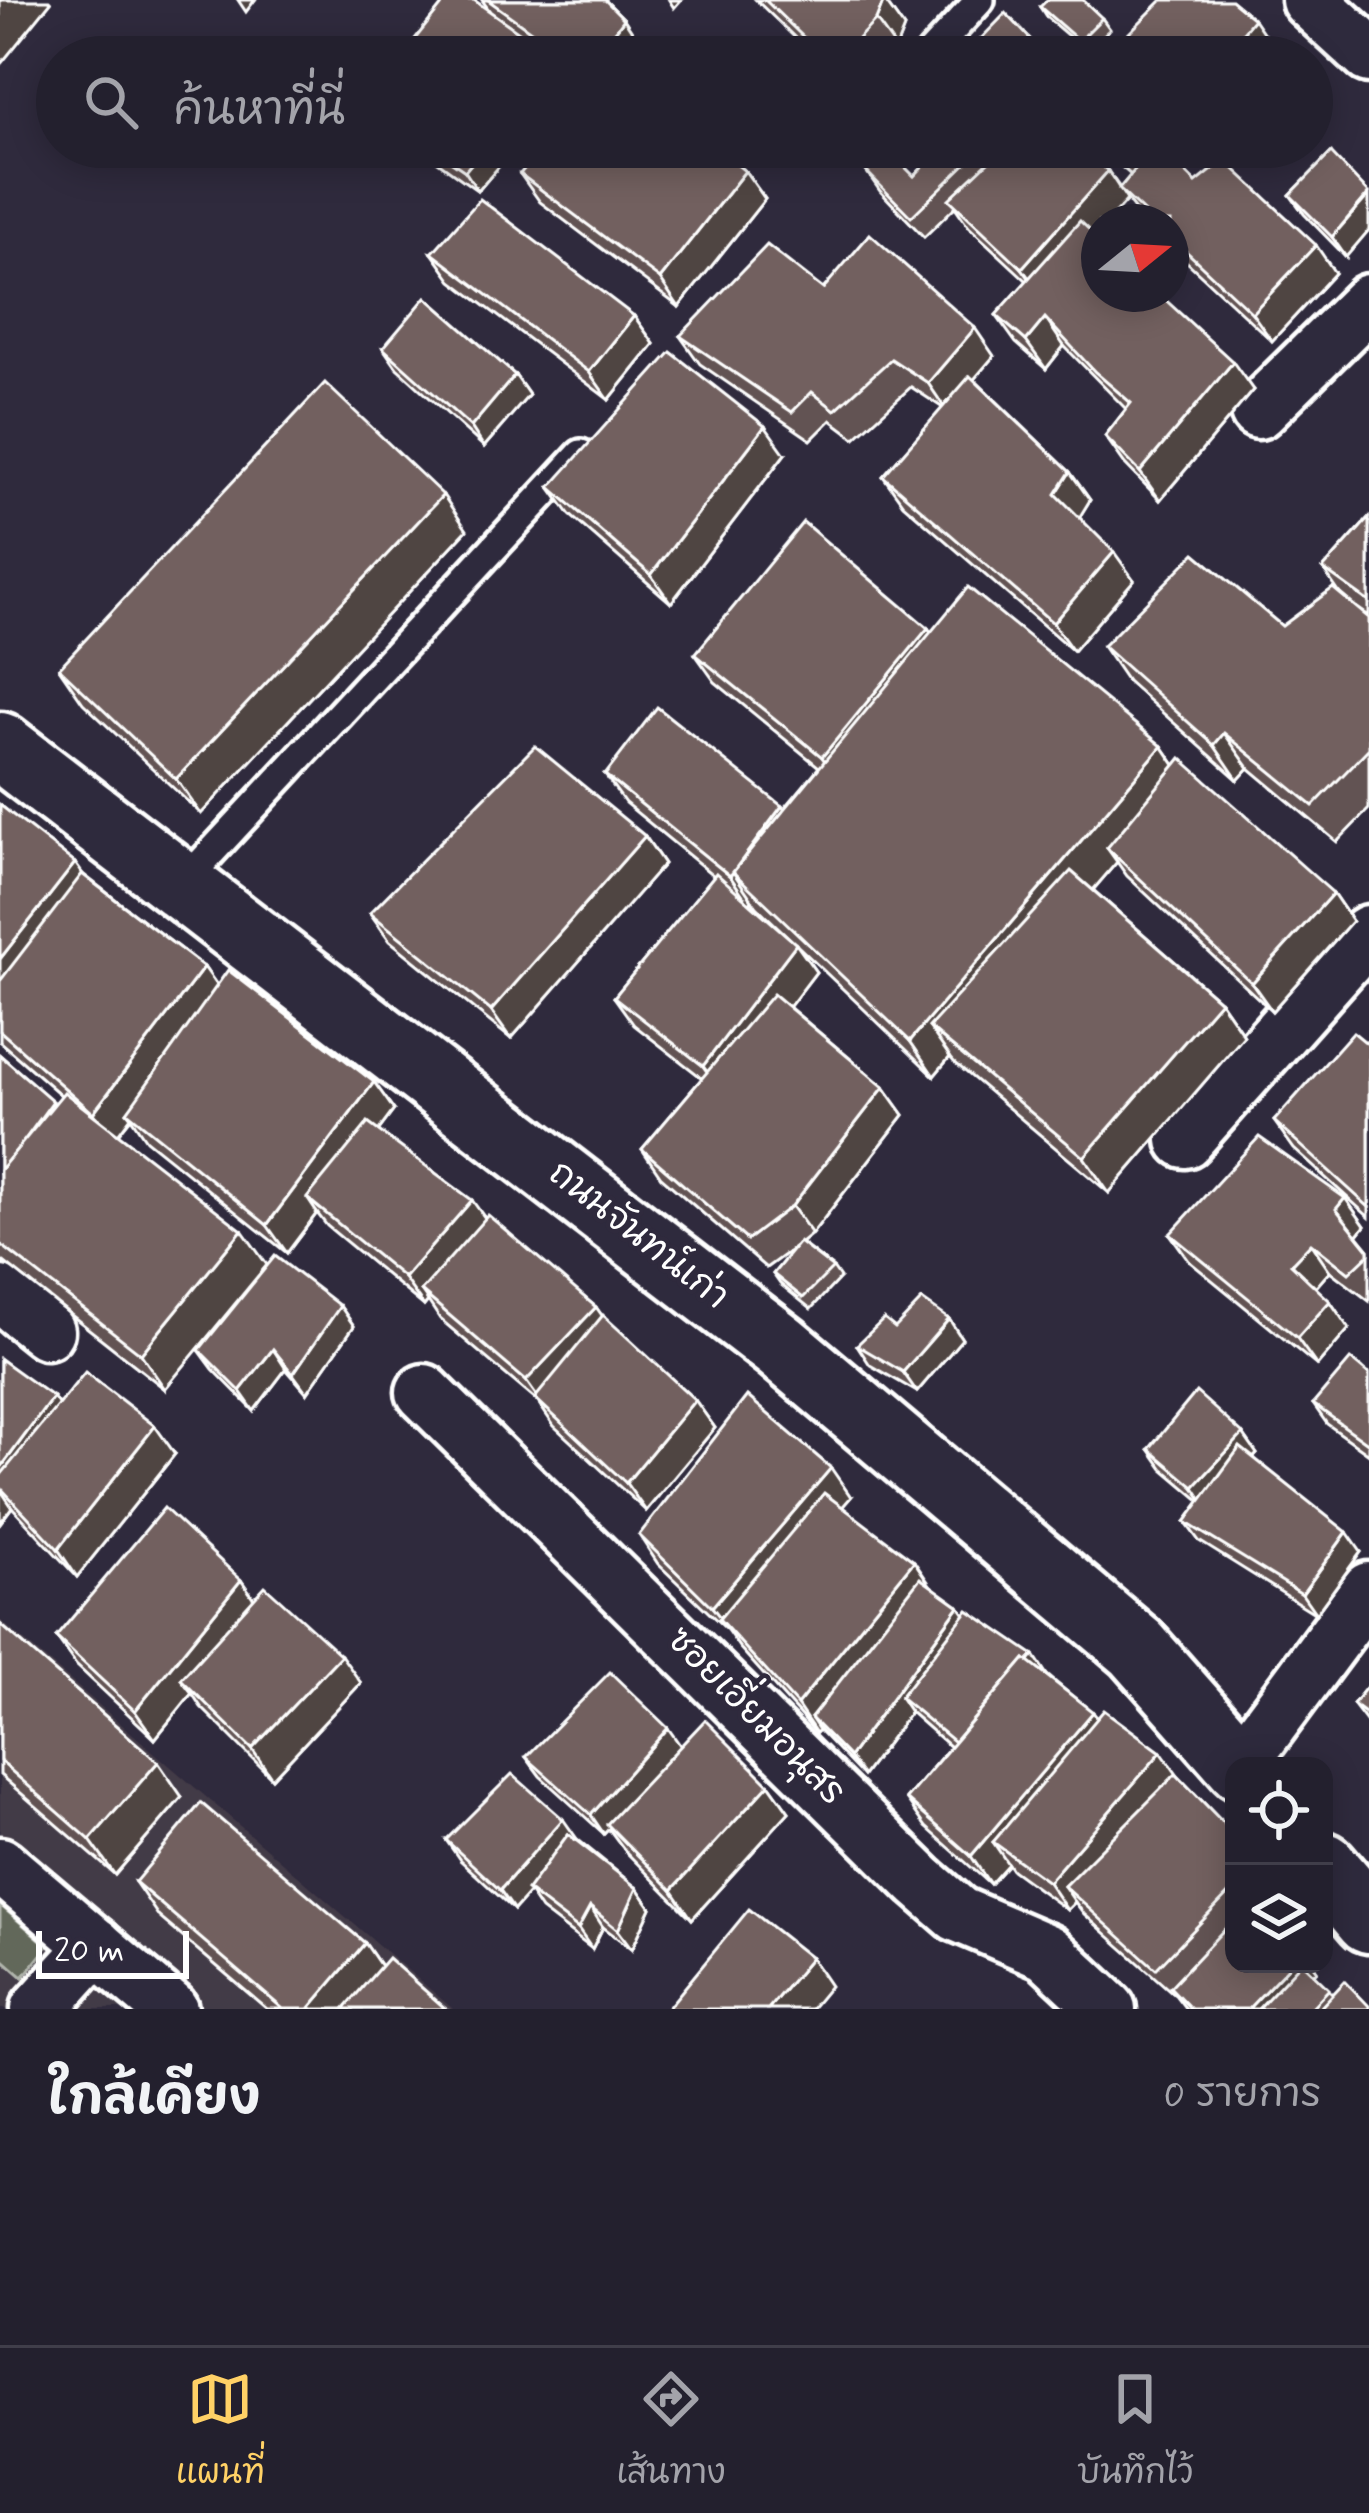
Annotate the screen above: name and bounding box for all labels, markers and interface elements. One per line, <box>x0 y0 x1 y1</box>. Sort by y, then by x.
search box <box>36 36 1333 168</box>
icon: search <box>78 69 144 135</box>
text: ค้นหาที่นี่ <box>174 82 345 141</box>
north arrow <box>1081 204 1189 312</box>
street label: ถนนจันทน์เก่า <box>538 1149 739 1321</box>
street label: ซอยเอี่ยมอนุสร <box>655 1609 863 1817</box>
map controls <box>1225 1757 1333 1973</box>
button: locate <box>1225 1757 1333 1865</box>
button: layers <box>1225 1865 1333 1973</box>
scale bar <box>36 1925 189 1978</box>
text: 20 m <box>54 1930 124 1974</box>
text: ใกล้เคียง <box>48 2066 260 2132</box>
text: 0 รายการ <box>1164 2070 1321 2121</box>
tab: แผนที่ <box>176 2366 265 2496</box>
tab: เส้นทาง <box>616 2366 726 2496</box>
tab: บันทึกไว้ <box>1077 2366 1193 2496</box>

